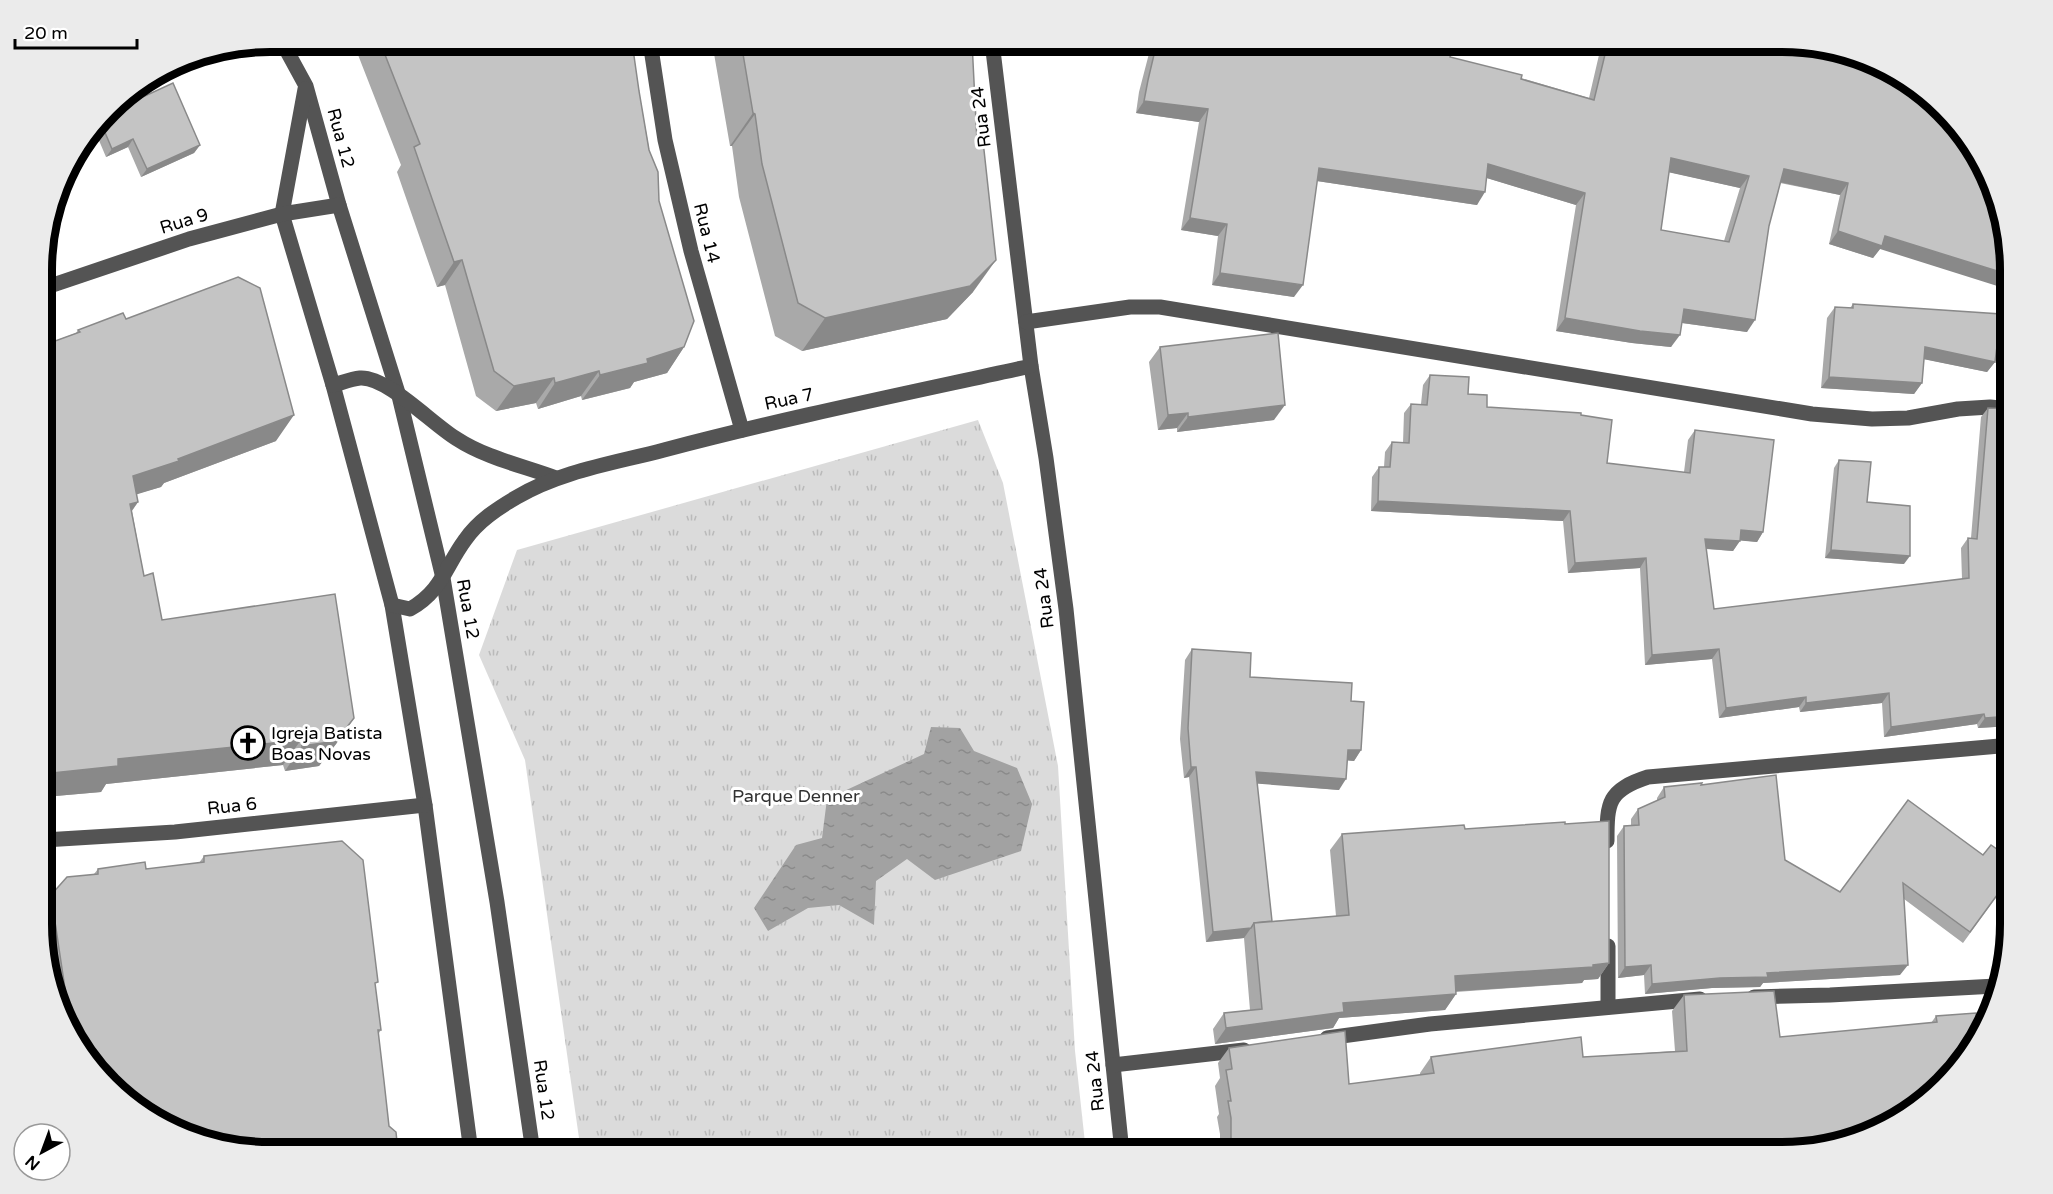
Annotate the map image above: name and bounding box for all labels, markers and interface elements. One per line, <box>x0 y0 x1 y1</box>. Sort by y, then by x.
scale bar <box>15 12 136 50</box>
text: 20 m <box>24 22 68 44</box>
street label: Rua 24 <box>966 85 996 149</box>
street label: Rua 12 <box>322 106 360 170</box>
street label: Rua 14 <box>689 201 725 265</box>
street label: Rua 9 <box>157 203 211 239</box>
street label: Rua 7 <box>762 383 816 415</box>
street label: Rua 24 <box>1029 566 1059 630</box>
street label: Rua 12 <box>452 577 484 641</box>
place label: Igreja Batista Boas Novas <box>271 722 383 765</box>
church icon: Igreja Batista Boas Novas <box>230 725 266 761</box>
park label: Parque Denner <box>732 785 860 807</box>
street label: Rua 6 <box>206 792 258 820</box>
street label: Rua 24 <box>1081 1049 1109 1113</box>
street label: Rua 12 <box>529 1058 559 1122</box>
north arrow <box>12 1122 72 1182</box>
text: N <box>21 1151 44 1174</box>

